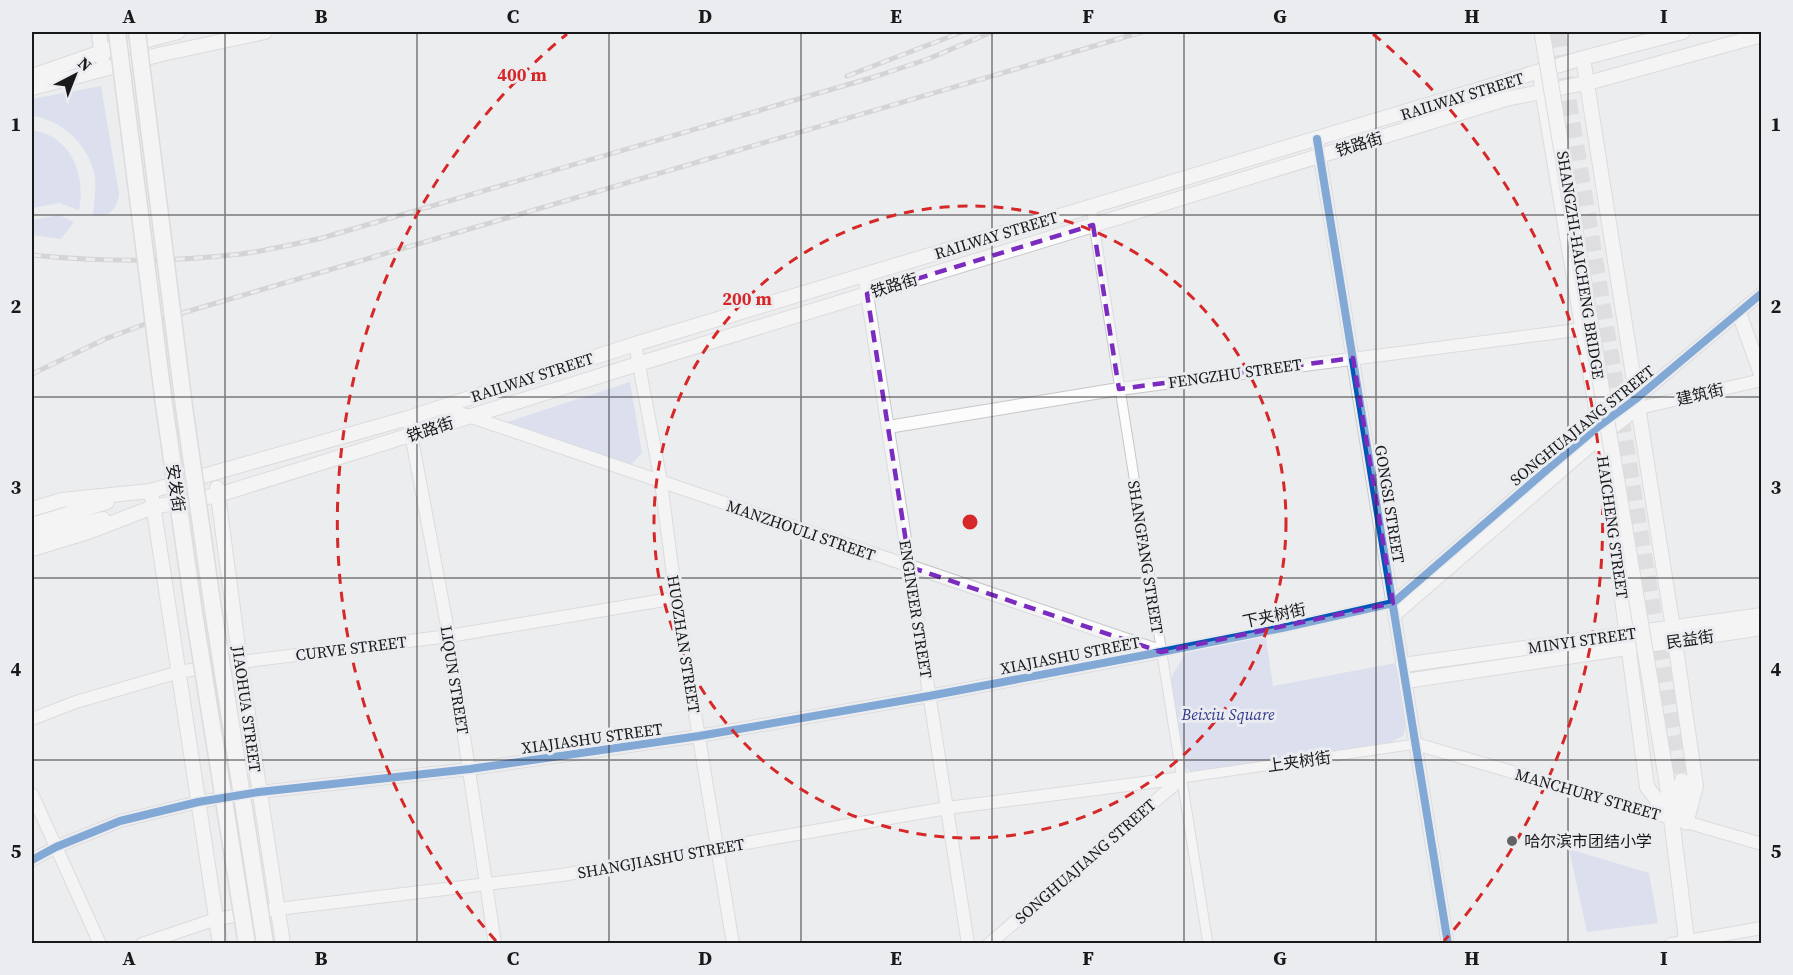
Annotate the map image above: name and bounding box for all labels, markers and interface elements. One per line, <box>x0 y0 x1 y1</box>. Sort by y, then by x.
text: A <box>122 2 136 30</box>
text: B <box>314 2 328 30</box>
text: C <box>507 2 519 30</box>
text: D <box>698 2 712 30</box>
text: E <box>890 2 902 30</box>
text: F <box>1082 2 1094 30</box>
text: G <box>1273 2 1287 30</box>
text: H <box>1464 2 1480 30</box>
text: I <box>1660 2 1668 30</box>
north arrow <box>45 45 105 105</box>
text: N <box>73 52 97 76</box>
text: 400 m <box>497 62 547 87</box>
street label: RAILWAY STREET <box>1397 67 1527 125</box>
text: 1 <box>11 110 21 138</box>
text: 1 <box>1771 110 1781 138</box>
street label: 铁路街 <box>1333 126 1385 162</box>
street label: SHANGZHI-HAICHENG BRIDGE <box>1552 149 1610 381</box>
street label: RAILWAY STREET <box>931 206 1061 264</box>
street label: 铁路街 <box>868 267 920 303</box>
text: 200 m <box>722 286 772 311</box>
text: 2 <box>11 292 22 320</box>
text: 2 <box>1771 292 1782 320</box>
street label: RAILWAY STREET <box>468 347 597 407</box>
street label: FENGZHU STREET <box>1167 353 1304 393</box>
street label: SONGHUAJIANG STREET <box>1505 360 1659 490</box>
street label: 建筑街 <box>1674 378 1726 410</box>
street label: 铁路街 <box>404 411 456 447</box>
street label: GONGSI STREET <box>1370 443 1410 565</box>
street label: HAICHENG STREET <box>1592 454 1634 600</box>
street label: 安发街 <box>162 463 190 513</box>
text: 3 <box>11 473 22 501</box>
text: 3 <box>1771 473 1782 501</box>
street label: SHANGFANG STREET <box>1123 479 1169 636</box>
street label: MANZHOULI STREET <box>724 494 879 566</box>
centre of rings <box>960 512 980 532</box>
street label: ENGINEER STREET <box>894 538 938 680</box>
street label: HUOZHAN STREET <box>662 573 706 715</box>
street label: 下夹树街 <box>1240 598 1308 632</box>
street label: MINYI STREET <box>1526 621 1638 658</box>
street label: LIQUN STREET <box>436 624 475 736</box>
street label: 民益街 <box>1665 625 1715 653</box>
street label: CURVE STREET <box>294 630 408 666</box>
street label: XIAJIASHU STREET <box>998 631 1142 679</box>
street label: JIAOHUA STREET <box>227 643 267 774</box>
text: 4 <box>11 655 22 683</box>
text: 4 <box>1771 655 1782 683</box>
park label: Beixiu Square <box>1181 703 1275 725</box>
street label: XIAJIASHU STREET <box>520 717 664 759</box>
street label: 上夹树街 <box>1266 746 1332 776</box>
street label: MANCHURY STREET <box>1513 763 1664 825</box>
street label: SONGHUAJIANG STREET <box>1010 793 1160 928</box>
place label: 哈尔滨市团结小学 <box>1524 830 1652 852</box>
street label: SHANGJIASHU STREET <box>576 832 746 884</box>
marker: 哈尔滨市团结小学 <box>1505 834 1519 848</box>
text: 5 <box>11 837 22 865</box>
text: 5 <box>1771 837 1782 865</box>
text: A <box>122 944 136 972</box>
text: B <box>314 944 328 972</box>
text: C <box>507 944 519 972</box>
text: D <box>698 944 712 972</box>
text: E <box>890 944 902 972</box>
text: F <box>1082 944 1094 972</box>
text: G <box>1273 944 1287 972</box>
text: H <box>1464 944 1480 972</box>
text: I <box>1660 944 1668 972</box>

